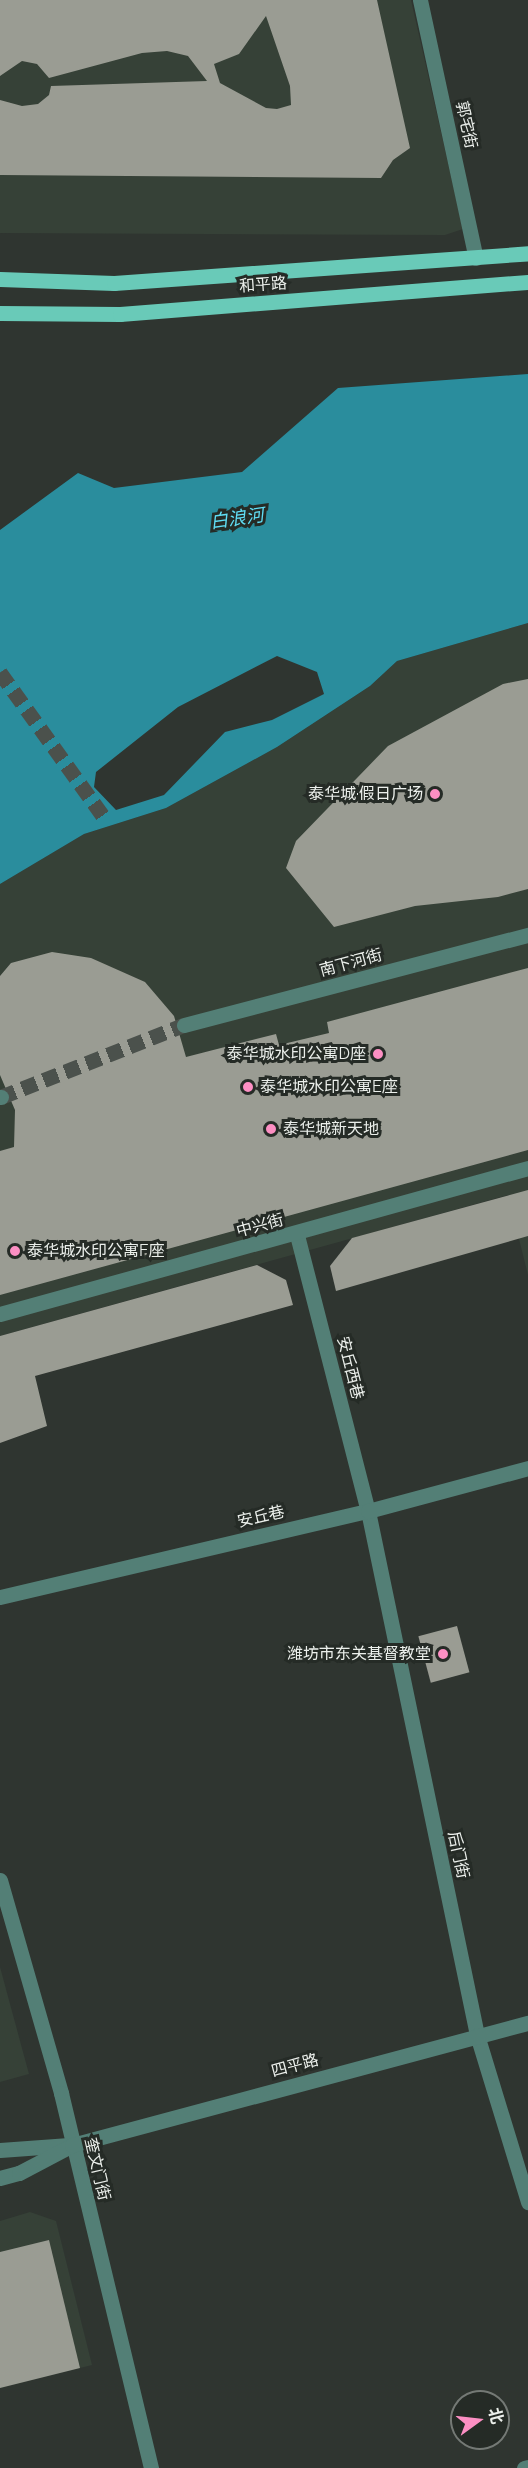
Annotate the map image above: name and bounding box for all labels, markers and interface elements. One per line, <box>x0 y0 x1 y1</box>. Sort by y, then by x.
street label: 郭宅街 <box>452 100 480 150</box>
street label: 和平路 <box>238 274 288 296</box>
water label: 白浪河 <box>209 505 265 533</box>
place label: 泰华城·假日广场 <box>308 784 423 804</box>
marker: 泰华城·假日广场 <box>428 787 442 801</box>
street label: 南下河街 <box>318 945 384 981</box>
place label: 泰华城水印公寓D座 <box>227 1044 366 1064</box>
marker: 泰华城水印公寓D座 <box>371 1047 385 1061</box>
place label: 泰华城水印公寓E座 <box>260 1077 398 1097</box>
marker: 泰华城水印公寓E座 <box>241 1080 255 1094</box>
place label: 泰华城新天地 <box>283 1119 379 1139</box>
marker: 泰华城新天地 <box>264 1122 278 1136</box>
street label: 中兴街 <box>234 1211 286 1241</box>
place label: 泰华城水印公寓F座 <box>27 1241 164 1261</box>
marker: 泰华城水印公寓F座 <box>8 1244 22 1258</box>
street label: 安丘西巷 <box>333 1335 367 1401</box>
street label: 安丘巷 <box>235 1502 287 1532</box>
place label: 潍坊市东关基督教堂 <box>287 1644 431 1664</box>
marker: 潍坊市东关基督教堂 <box>436 1647 450 1661</box>
street label: 后门街 <box>444 1830 472 1880</box>
street label: 四平路 <box>269 2051 321 2081</box>
street label: 奎文门街 <box>80 2136 114 2202</box>
north arrow <box>450 2390 510 2450</box>
text: 北 <box>485 2406 507 2426</box>

